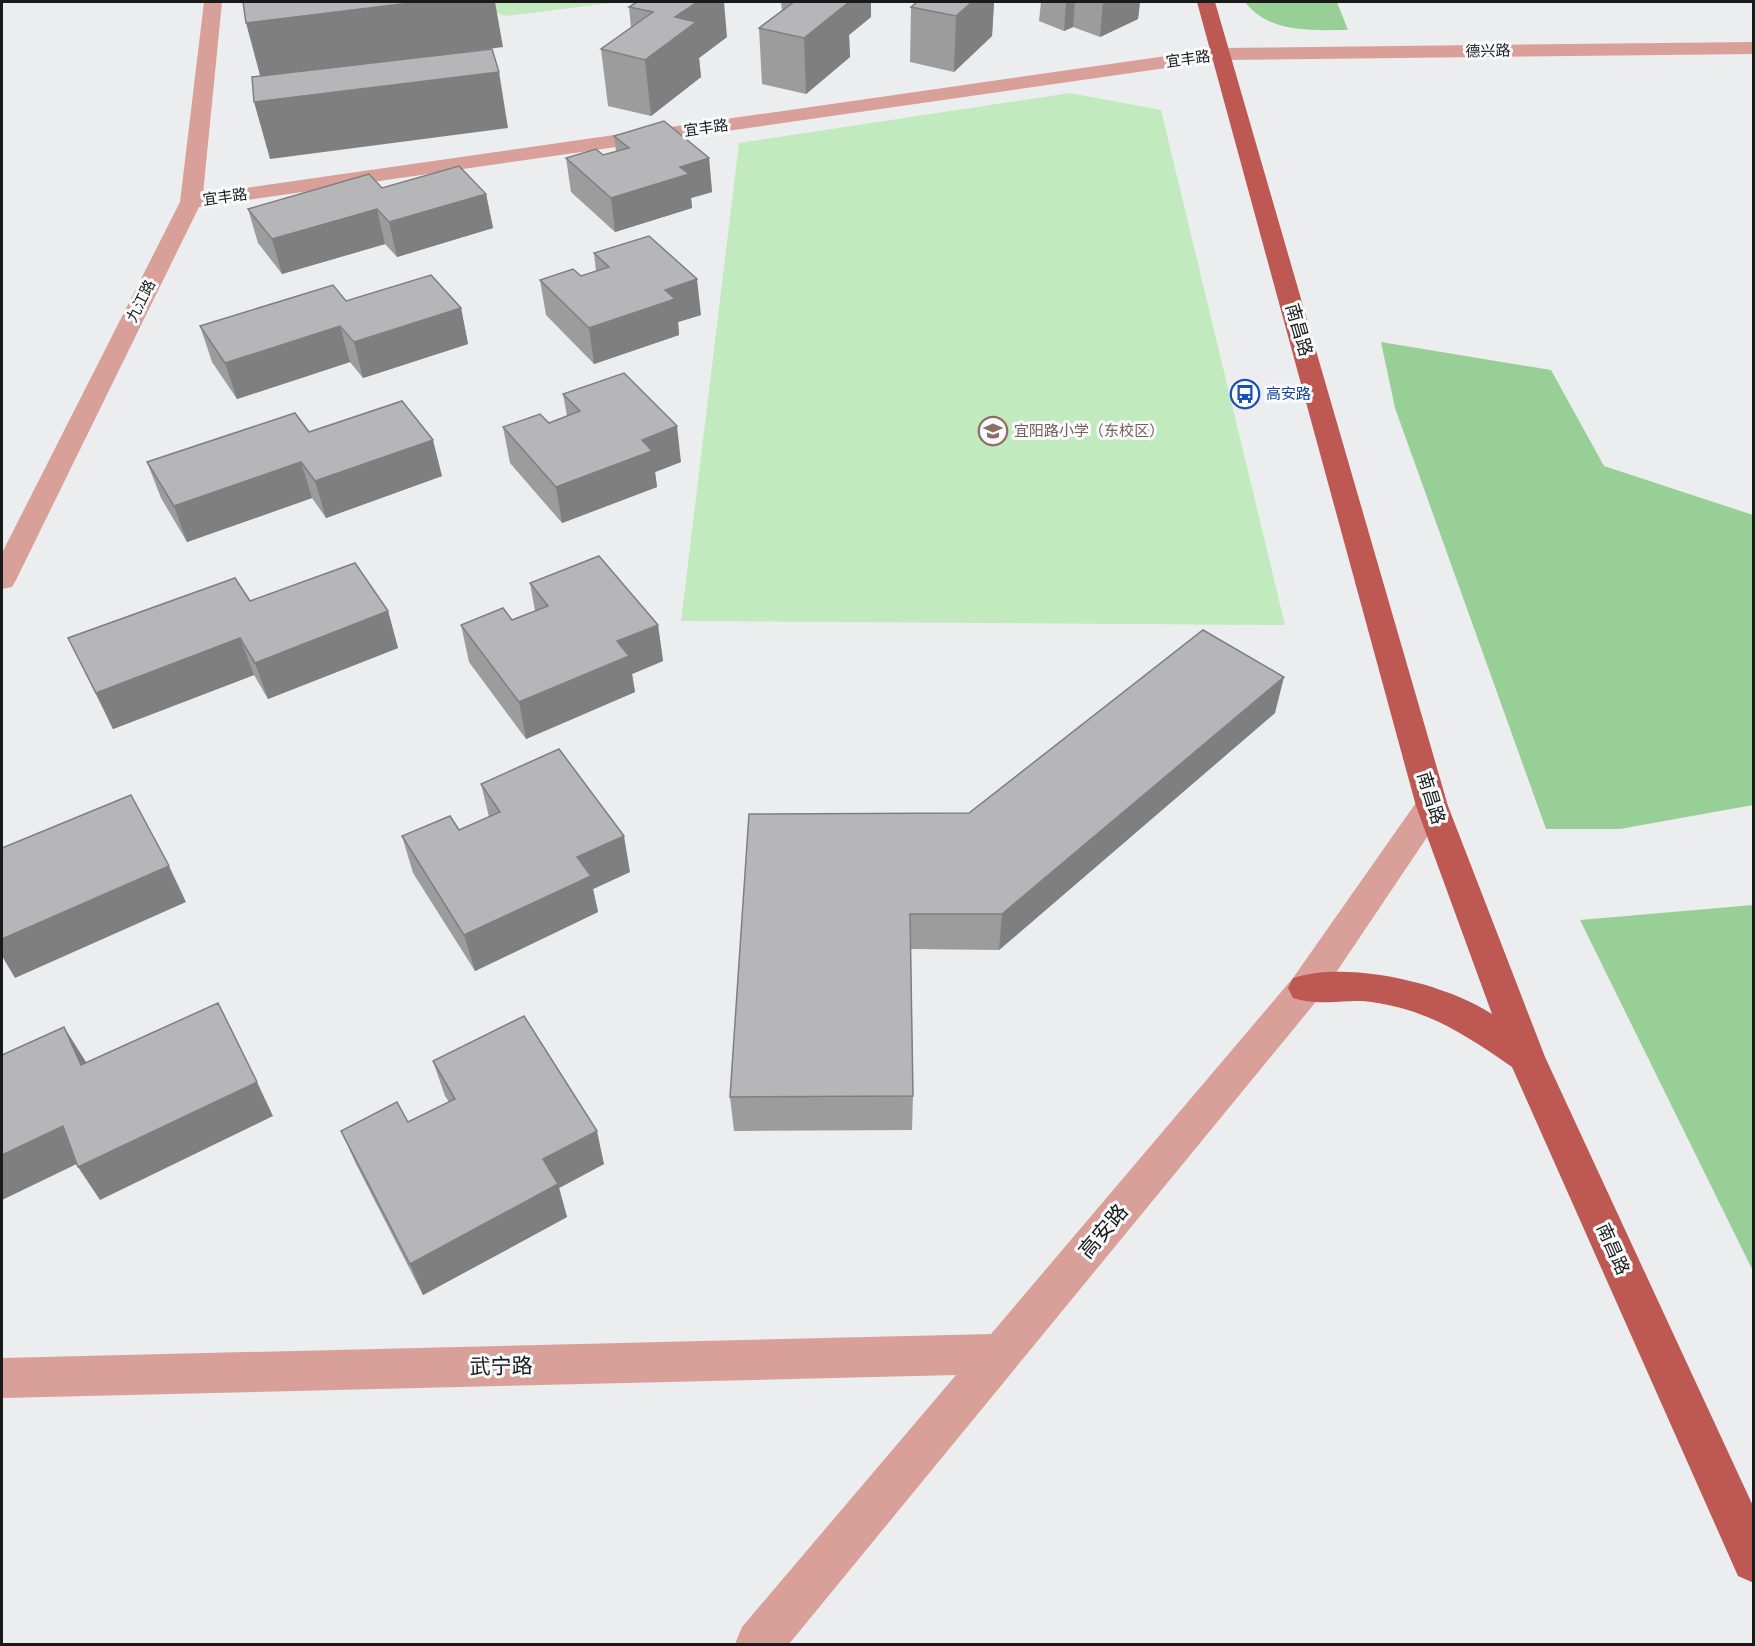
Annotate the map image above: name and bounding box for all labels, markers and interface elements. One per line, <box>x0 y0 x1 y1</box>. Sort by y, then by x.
street label: 德兴路 <box>1465 42 1511 60</box>
street label: 宜丰路 <box>1164 47 1212 71</box>
street label: 宜丰路 <box>682 116 730 140</box>
street label: 宜丰路 <box>201 185 249 209</box>
street label: 九江路 <box>123 277 159 325</box>
street label: 南昌路 <box>1281 301 1317 359</box>
bus stop icon: 高安路 <box>1229 378 1261 410</box>
place label: 高安路 <box>1266 385 1311 403</box>
school or university icon: 宜阳路小学（东校区） <box>977 415 1009 447</box>
place label: 宜阳路小学（东校区） <box>1014 422 1164 440</box>
street label: 南昌路 <box>1413 769 1449 827</box>
street label: 高安路 <box>1073 1199 1133 1263</box>
street label: 南昌路 <box>1592 1220 1634 1278</box>
street label: 武宁路 <box>469 1353 533 1379</box>

